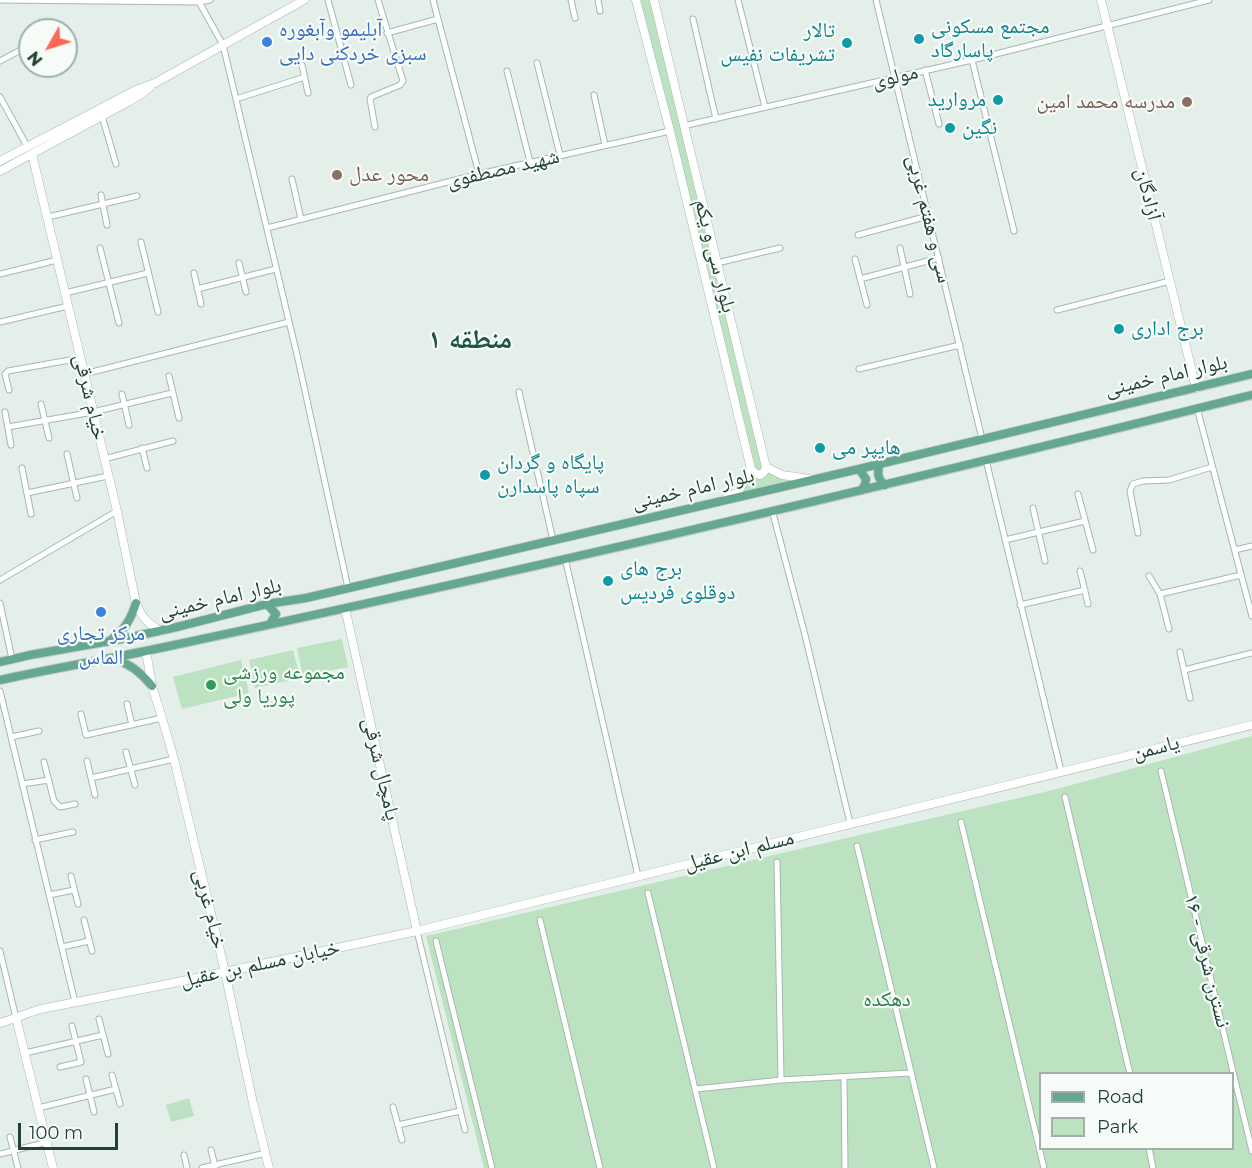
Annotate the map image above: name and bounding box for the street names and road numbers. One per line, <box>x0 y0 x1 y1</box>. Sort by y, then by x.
street label: مولوی <box>869 59 921 95</box>
street label: شهید مصطفوی <box>444 144 562 194</box>
street label: سی و هفتم غربی <box>901 152 957 286</box>
street label: آزادگان <box>1129 165 1167 223</box>
street label: بلوار سی و یکم <box>689 196 741 316</box>
street label: بلوار امام خمینی <box>1102 350 1230 402</box>
street label: خیام شرقی <box>68 352 112 442</box>
street label: بلوار امام خمینی <box>629 463 757 515</box>
street label: بلوار امام خمینی <box>156 573 284 625</box>
street label: پامچال شرقی <box>357 715 405 823</box>
street label: یاسمن <box>1130 730 1182 766</box>
street label: مسلم ابن عقیل <box>681 825 797 877</box>
street label: خیام غربی <box>188 867 232 951</box>
street label: نسترن شرقی - ۱۶ <box>1178 891 1236 1031</box>
street label: خیابان مسلم بن عقیل <box>178 935 342 993</box>

